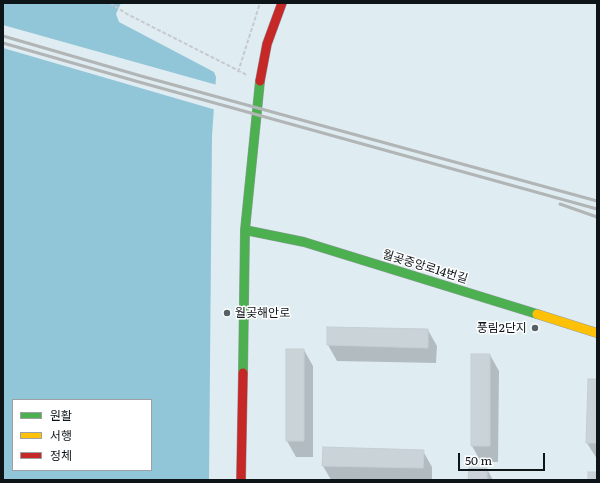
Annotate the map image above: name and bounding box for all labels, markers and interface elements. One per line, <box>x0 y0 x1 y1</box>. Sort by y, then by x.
street label: 월곶중앙로14번길 <box>381 247 469 287</box>
place label: 월곶해안로 <box>235 306 290 320</box>
marker: 월곶해안로 <box>222 308 232 318</box>
place label: 풍림2단지 <box>477 321 527 335</box>
marker: 풍림2단지 <box>530 323 540 333</box>
legend <box>12 399 152 471</box>
text: 원활 <box>50 406 72 424</box>
text: 서행 <box>50 426 72 444</box>
scale bar <box>460 445 547 471</box>
text: 정체 <box>50 446 72 464</box>
text: 50 m <box>465 451 492 469</box>

